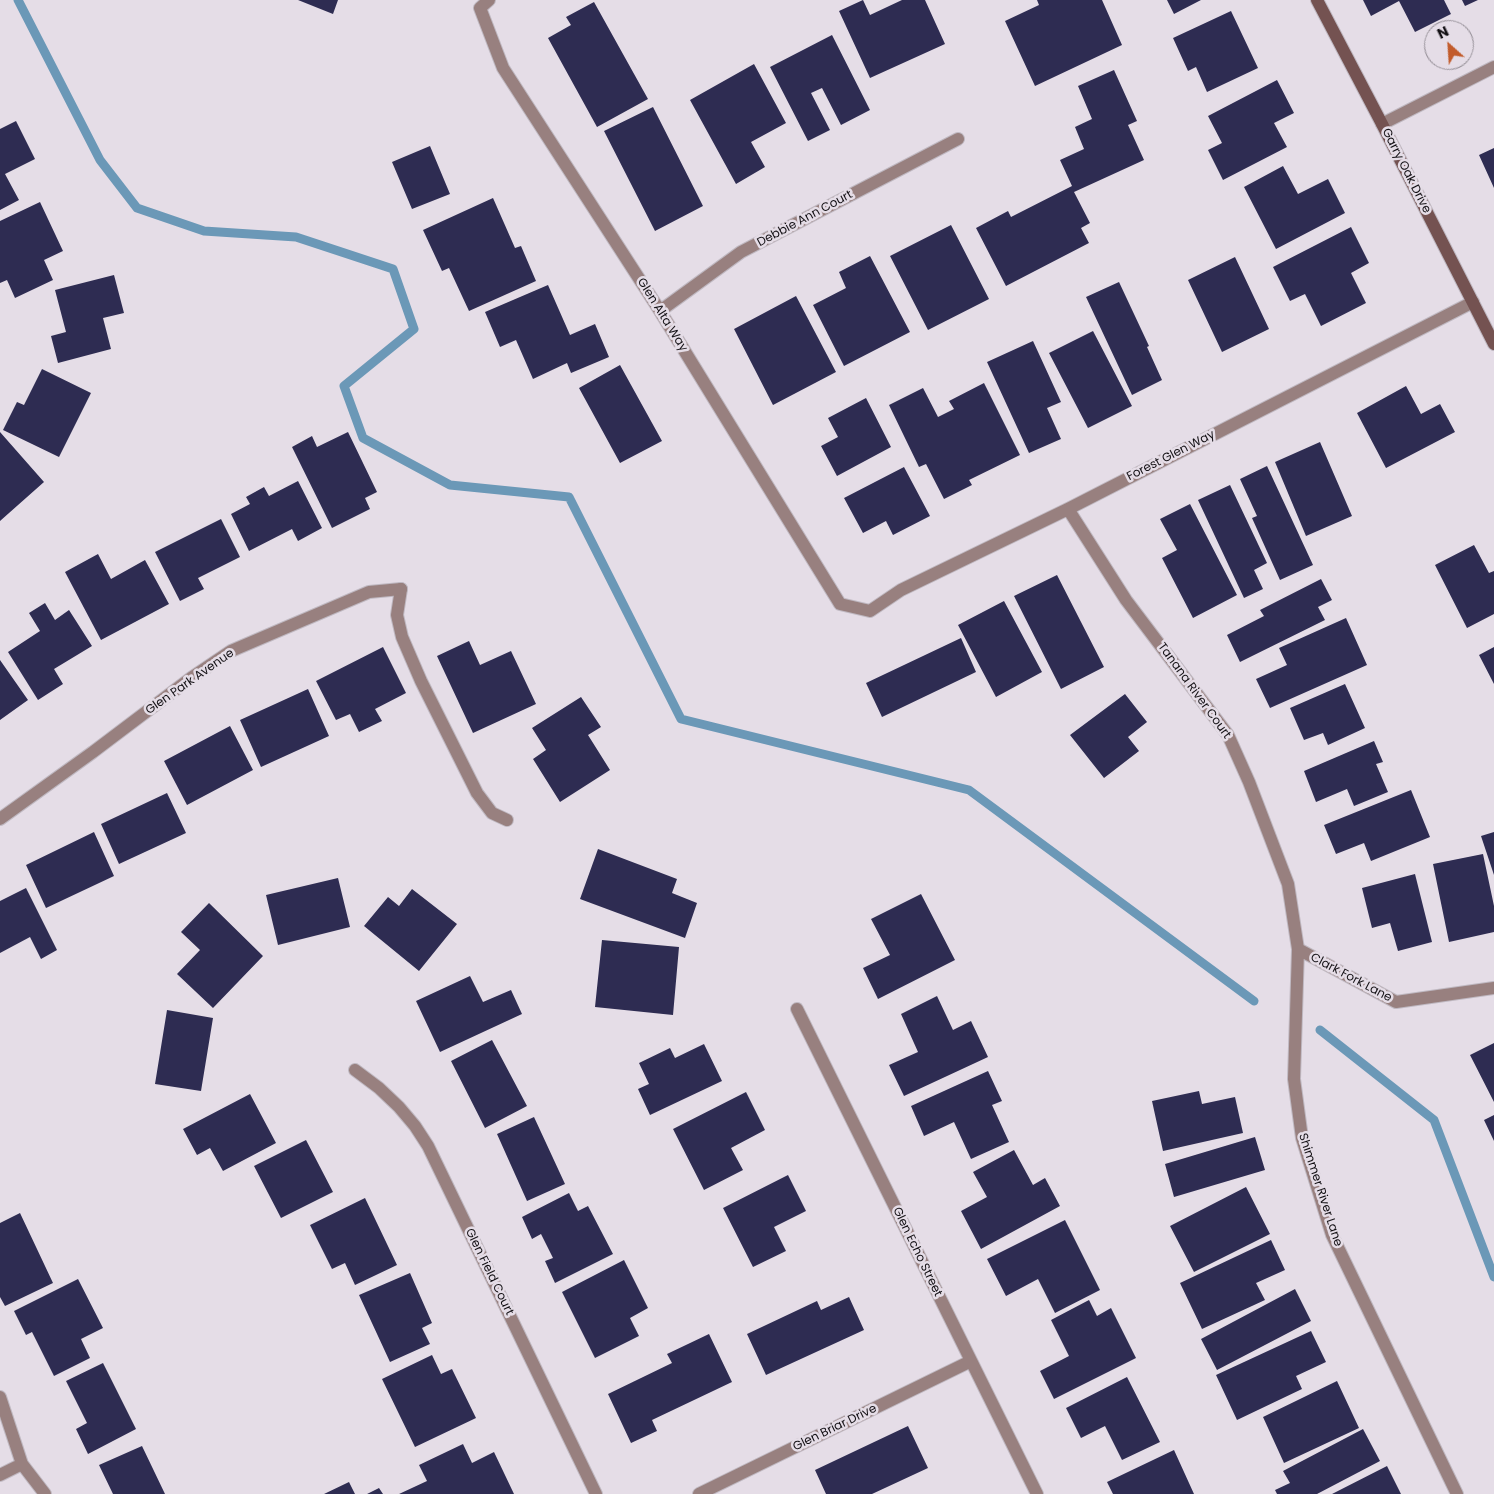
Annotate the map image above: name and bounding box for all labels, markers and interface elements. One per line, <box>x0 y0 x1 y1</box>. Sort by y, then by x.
north arrow <box>1424 20 1474 70</box>
text: N <box>1434 21 1452 44</box>
street label: Garry Oak Drive <box>1378 126 1434 216</box>
street label: Debbie Ann Court <box>755 188 855 250</box>
street label: Glen Alta Way <box>634 276 690 354</box>
street label: Forest Glen Way <box>1125 428 1217 484</box>
street label: Tanana River Court <box>1154 640 1234 742</box>
street label: Glen Park Avenue <box>143 646 237 718</box>
street label: Clark Fork Lane <box>1308 950 1394 1006</box>
street label: Shimmer River Lane <box>1295 1132 1345 1248</box>
street label: Glen Echo Street <box>889 1205 945 1299</box>
street label: Glen Field Court <box>462 1226 516 1318</box>
street label: Glen Briar Drive <box>791 1402 879 1454</box>

